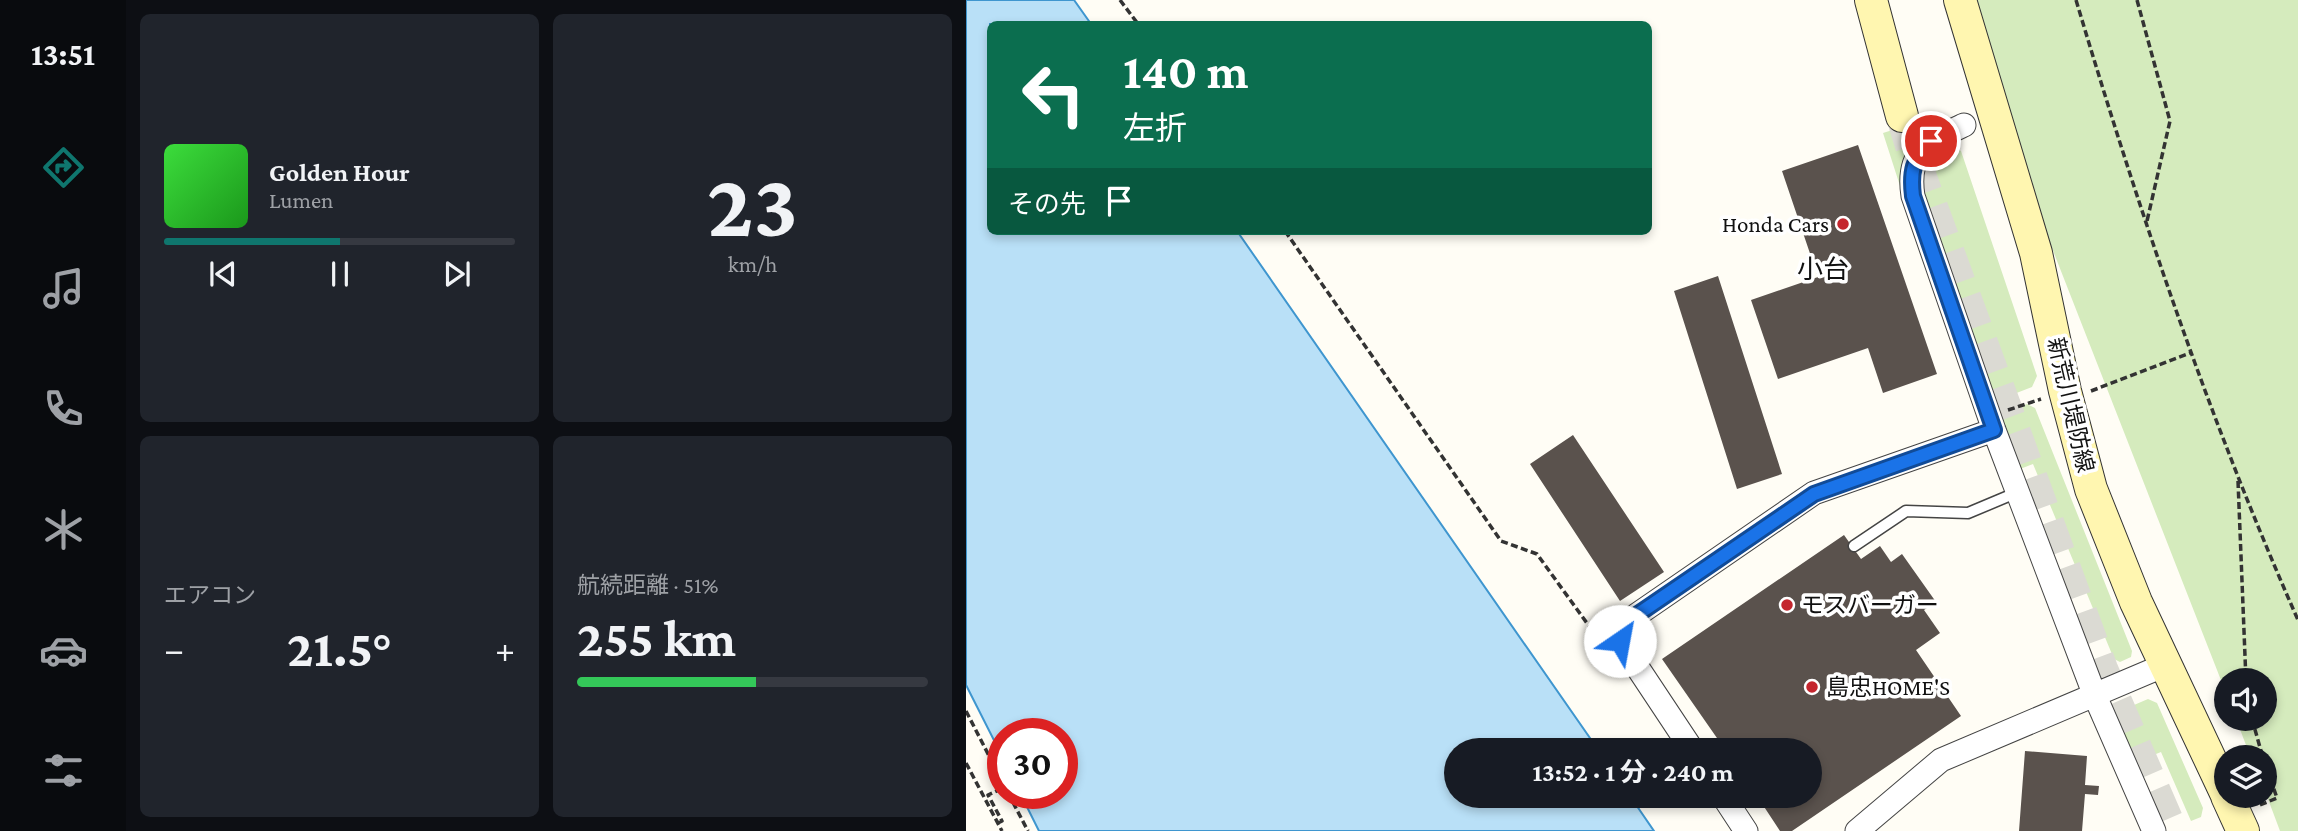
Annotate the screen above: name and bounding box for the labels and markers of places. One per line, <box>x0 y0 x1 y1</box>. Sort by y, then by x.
pin <box>1901 111 1961 171</box>
place label: Honda Cars <box>1722 211 1829 237</box>
marker: Honda Cars <box>1835 216 1851 232</box>
place label: モスバーガー <box>1801 592 1939 618</box>
marker: モスバーガー <box>1779 597 1795 613</box>
place label: 島忠HOME'S <box>1826 674 1950 700</box>
marker: 島忠HOME'S <box>1804 679 1820 695</box>

